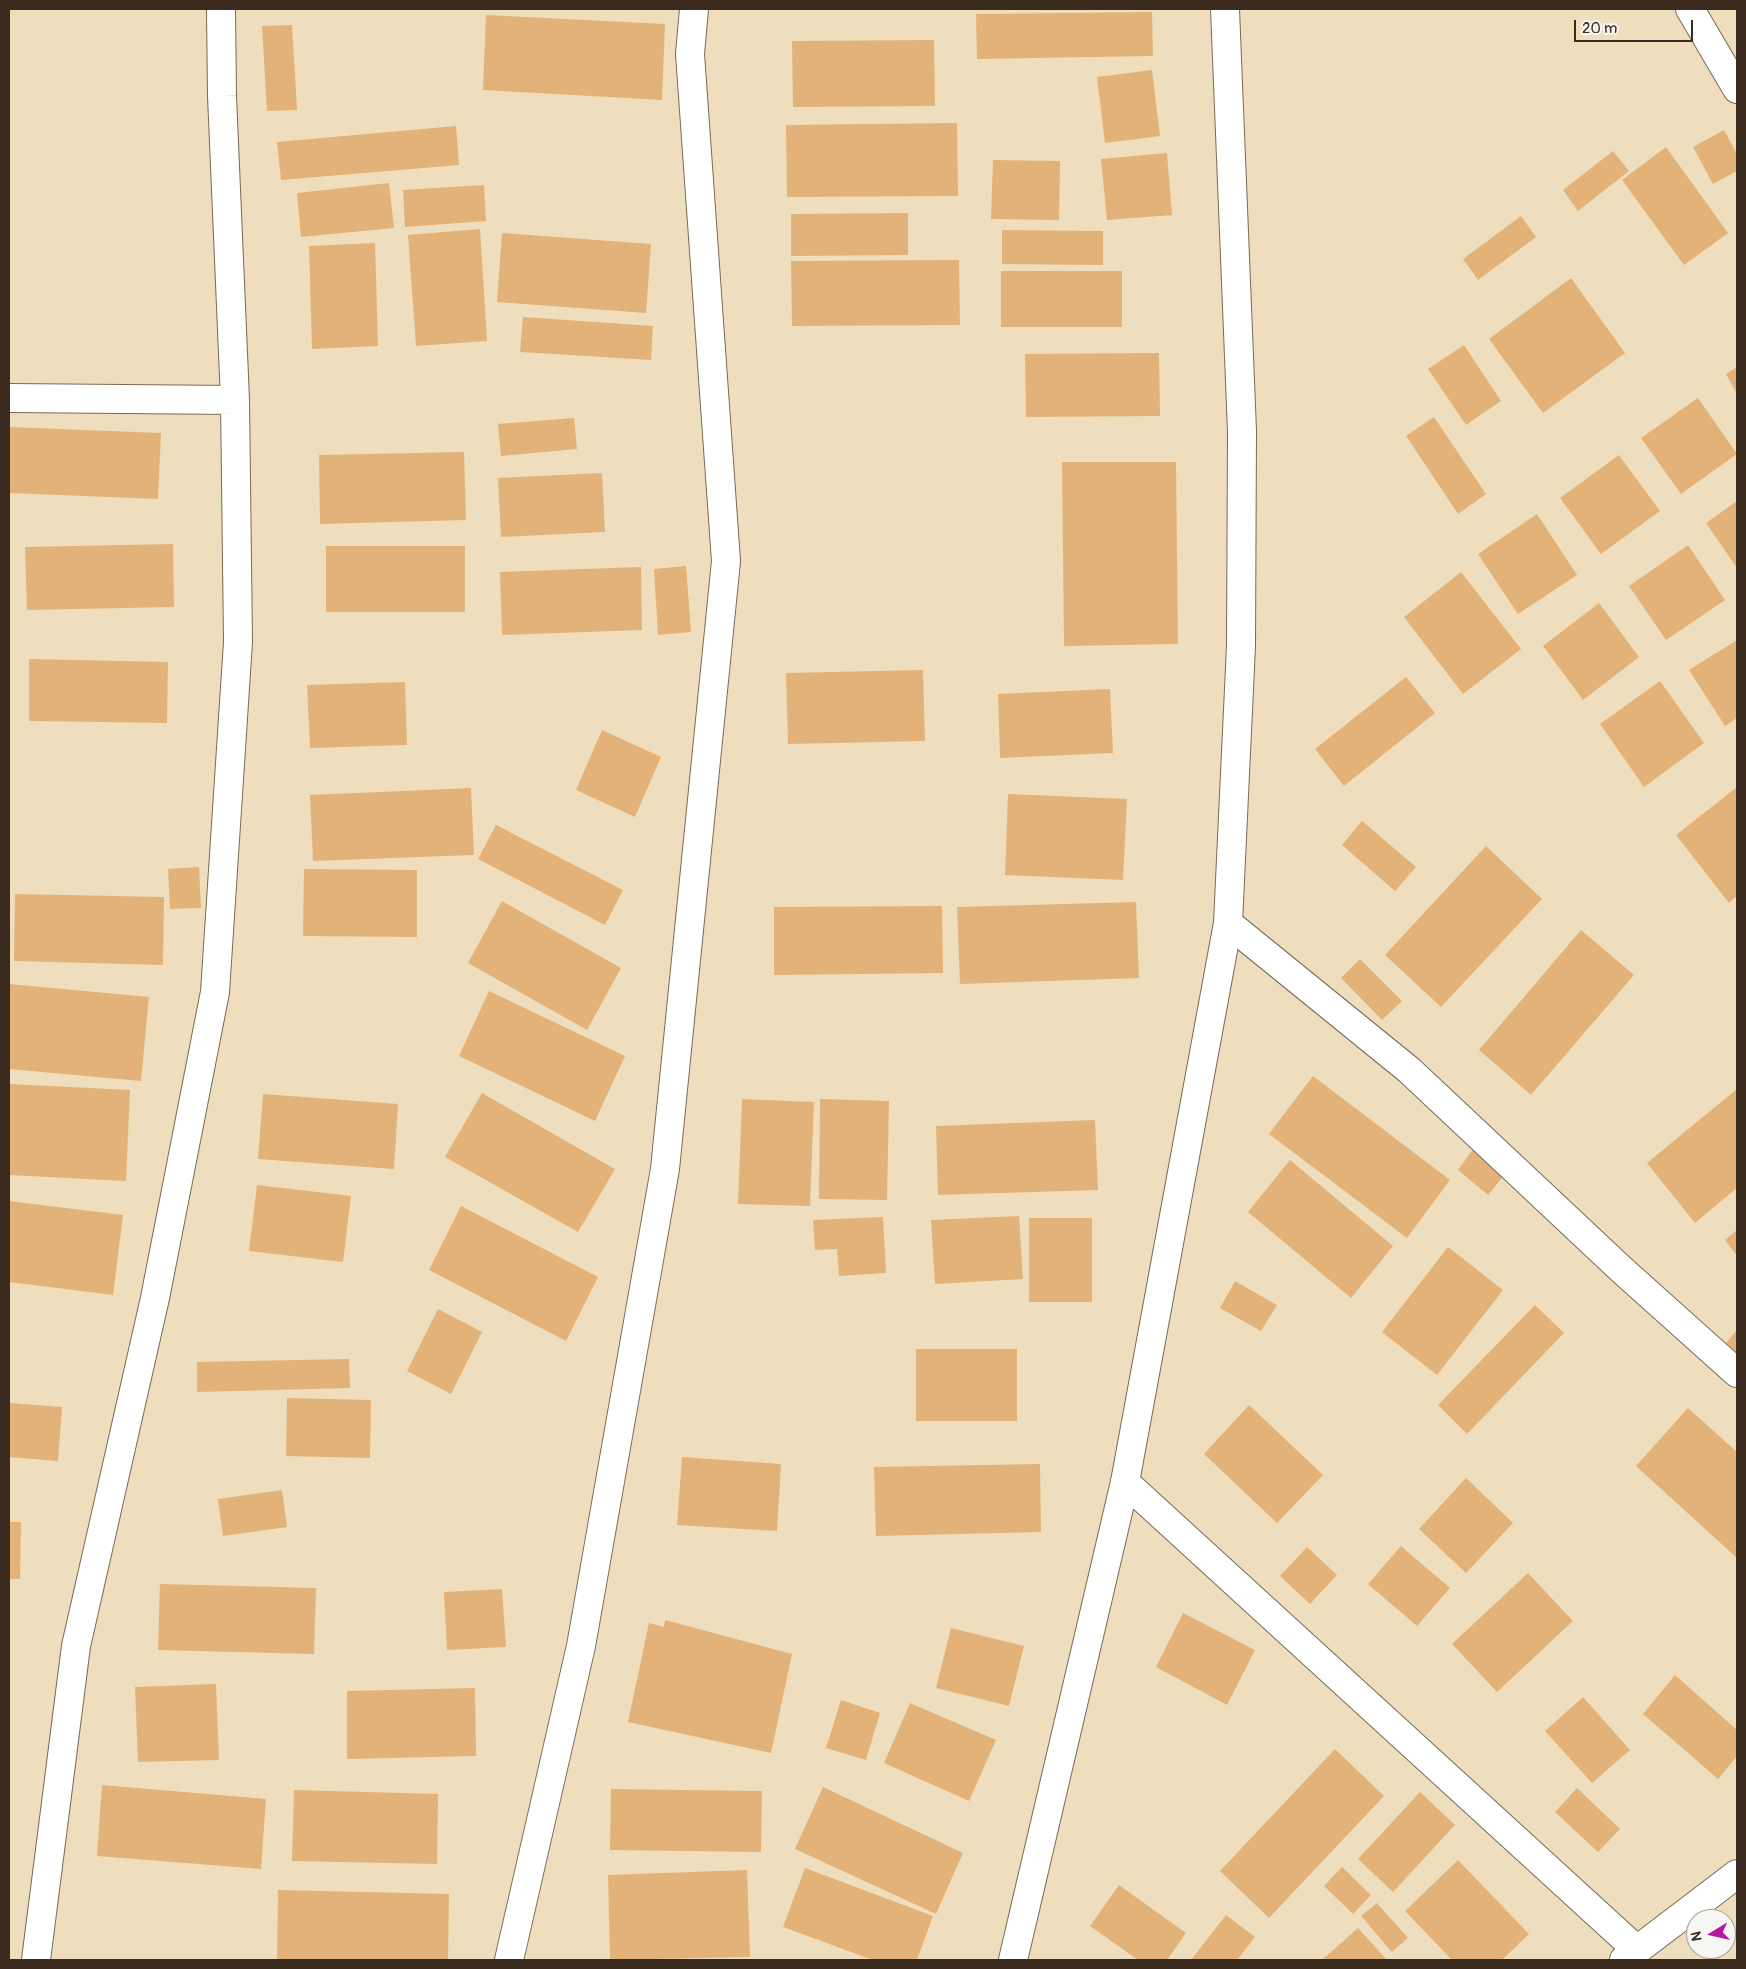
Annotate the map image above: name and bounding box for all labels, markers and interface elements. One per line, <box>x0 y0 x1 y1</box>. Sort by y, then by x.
scale bar <box>1576 10 1695 42</box>
text: 20 m <box>1582 19 1617 38</box>
north arrow <box>1686 1909 1736 1959</box>
text: N <box>1688 1930 1706 1942</box>

